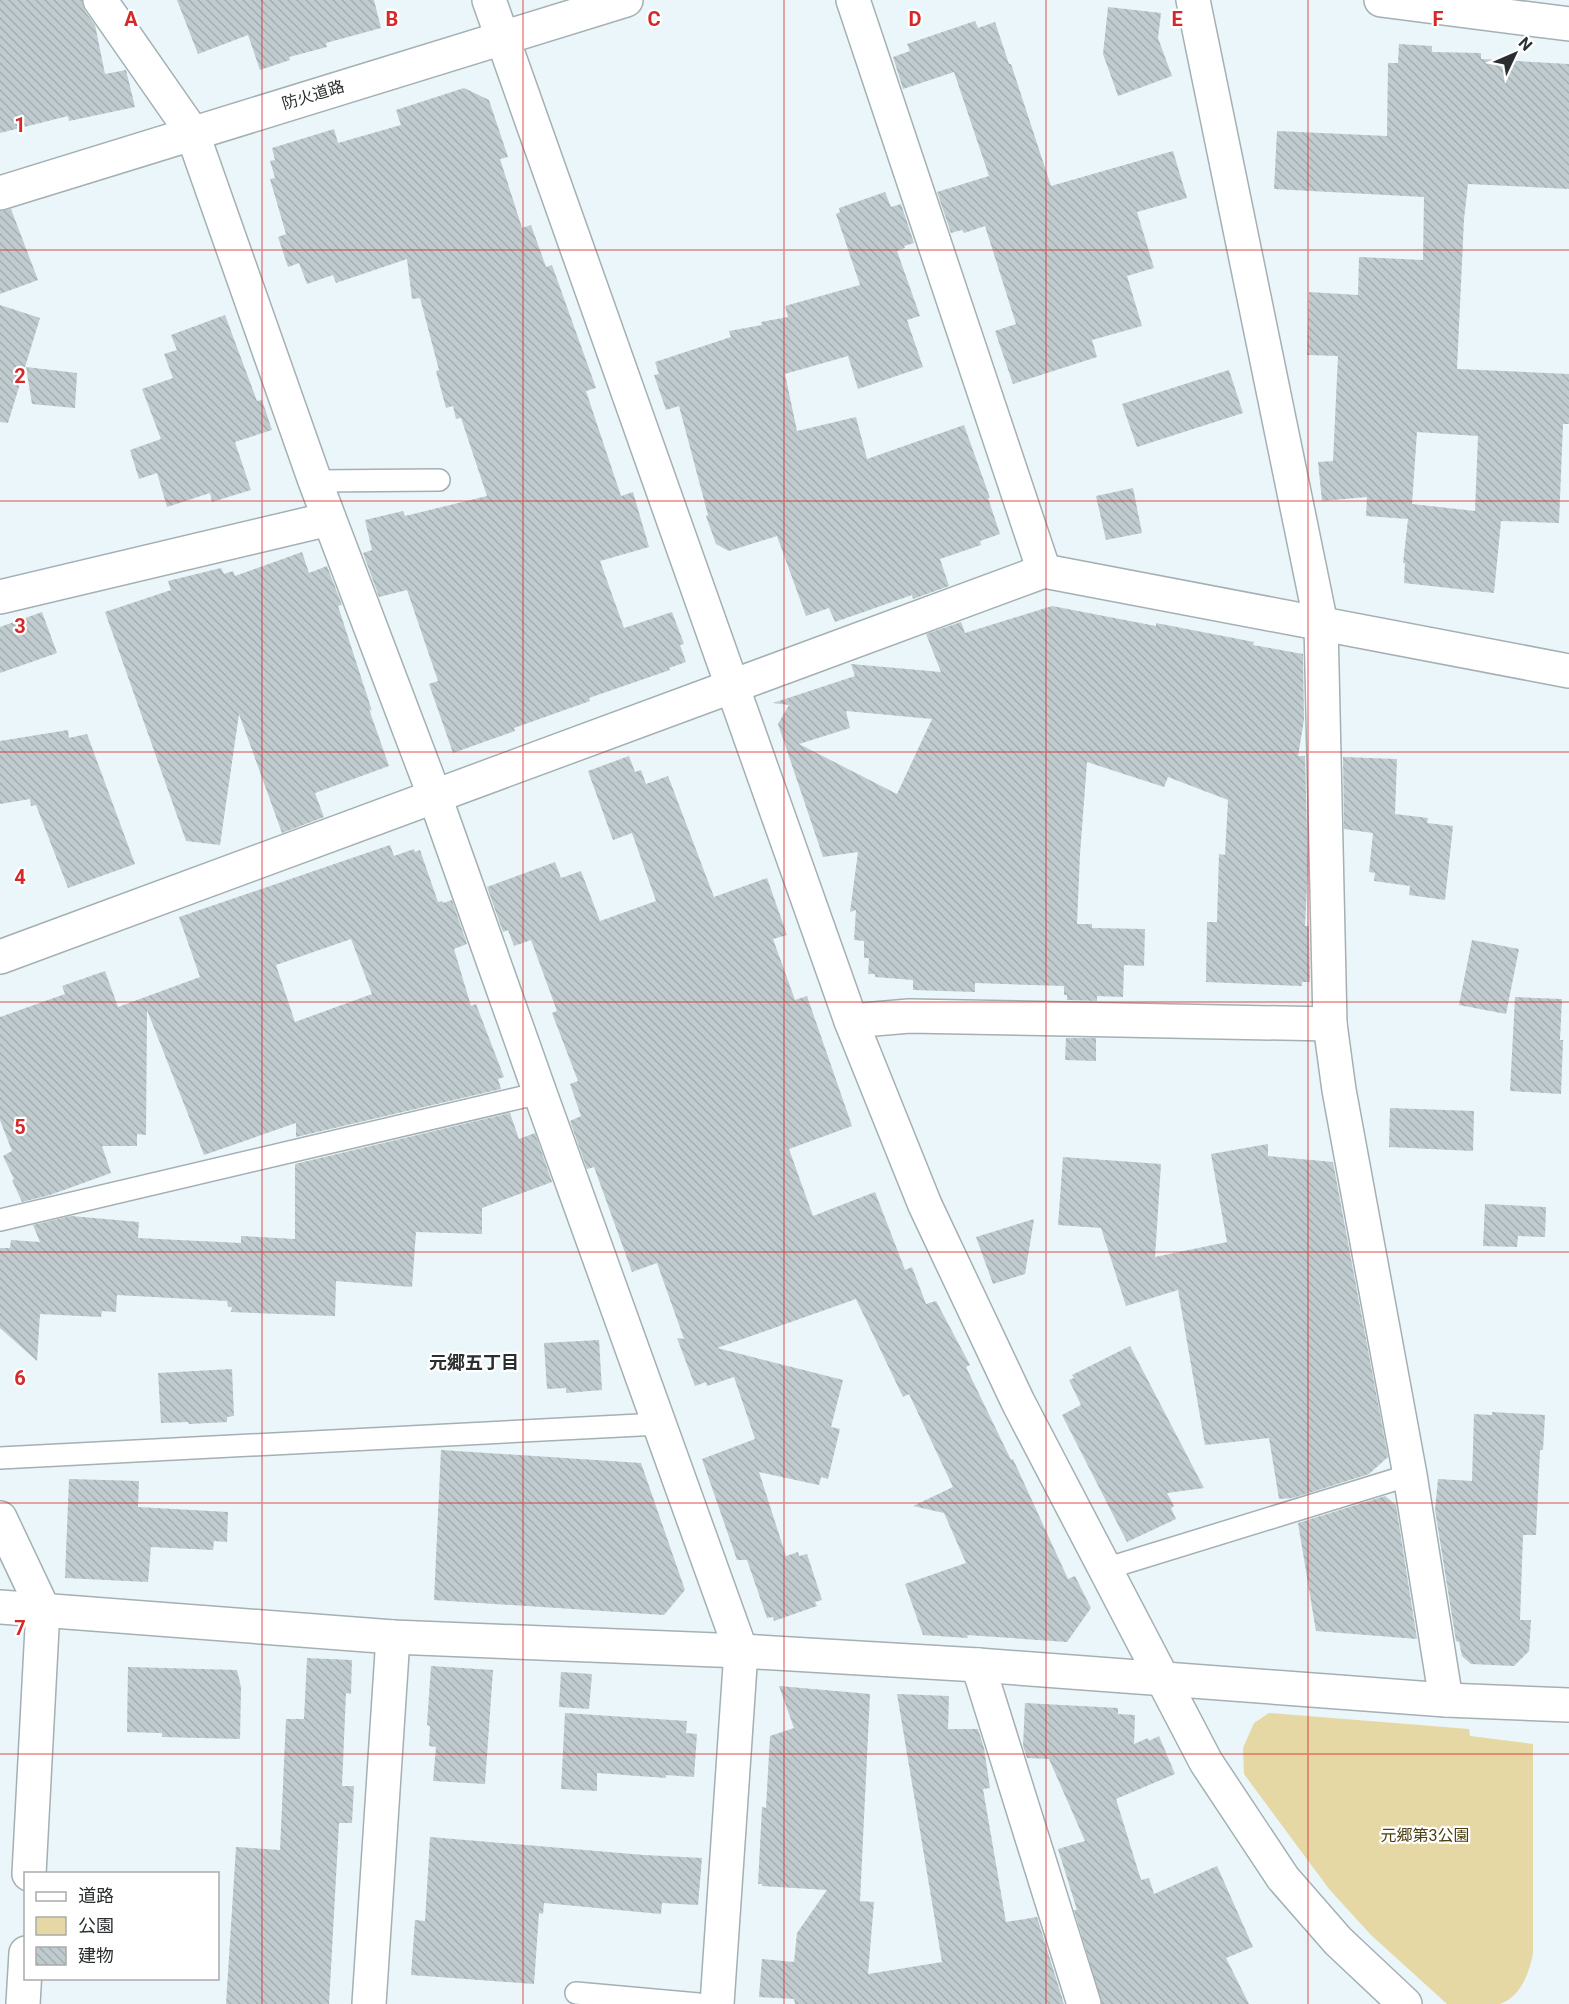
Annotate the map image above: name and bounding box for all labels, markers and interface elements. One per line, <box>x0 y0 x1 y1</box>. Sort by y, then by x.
text: A <box>124 7 138 31</box>
text: B <box>386 7 398 31</box>
text: C <box>647 7 661 31</box>
text: D <box>909 7 922 31</box>
text: E <box>1171 7 1183 31</box>
text: F <box>1433 7 1444 31</box>
north arrow <box>1485 24 1545 84</box>
text: N <box>1515 33 1536 55</box>
street label: 防火道路 <box>280 77 346 113</box>
text: 1 <box>14 113 26 137</box>
text: 2 <box>14 364 26 388</box>
text: 3 <box>14 614 26 638</box>
text: 4 <box>14 865 26 889</box>
text: 5 <box>14 1115 26 1139</box>
district label: 元郷五丁目 <box>429 1352 519 1373</box>
text: 6 <box>14 1366 26 1390</box>
text: 7 <box>14 1616 26 1640</box>
park label: 元郷第3公園 <box>1381 1826 1470 1845</box>
legend <box>24 1872 219 1980</box>
text: 道路 <box>78 1885 114 1906</box>
text: 公園 <box>78 1915 114 1936</box>
text: 建物 <box>78 1945 114 1966</box>

